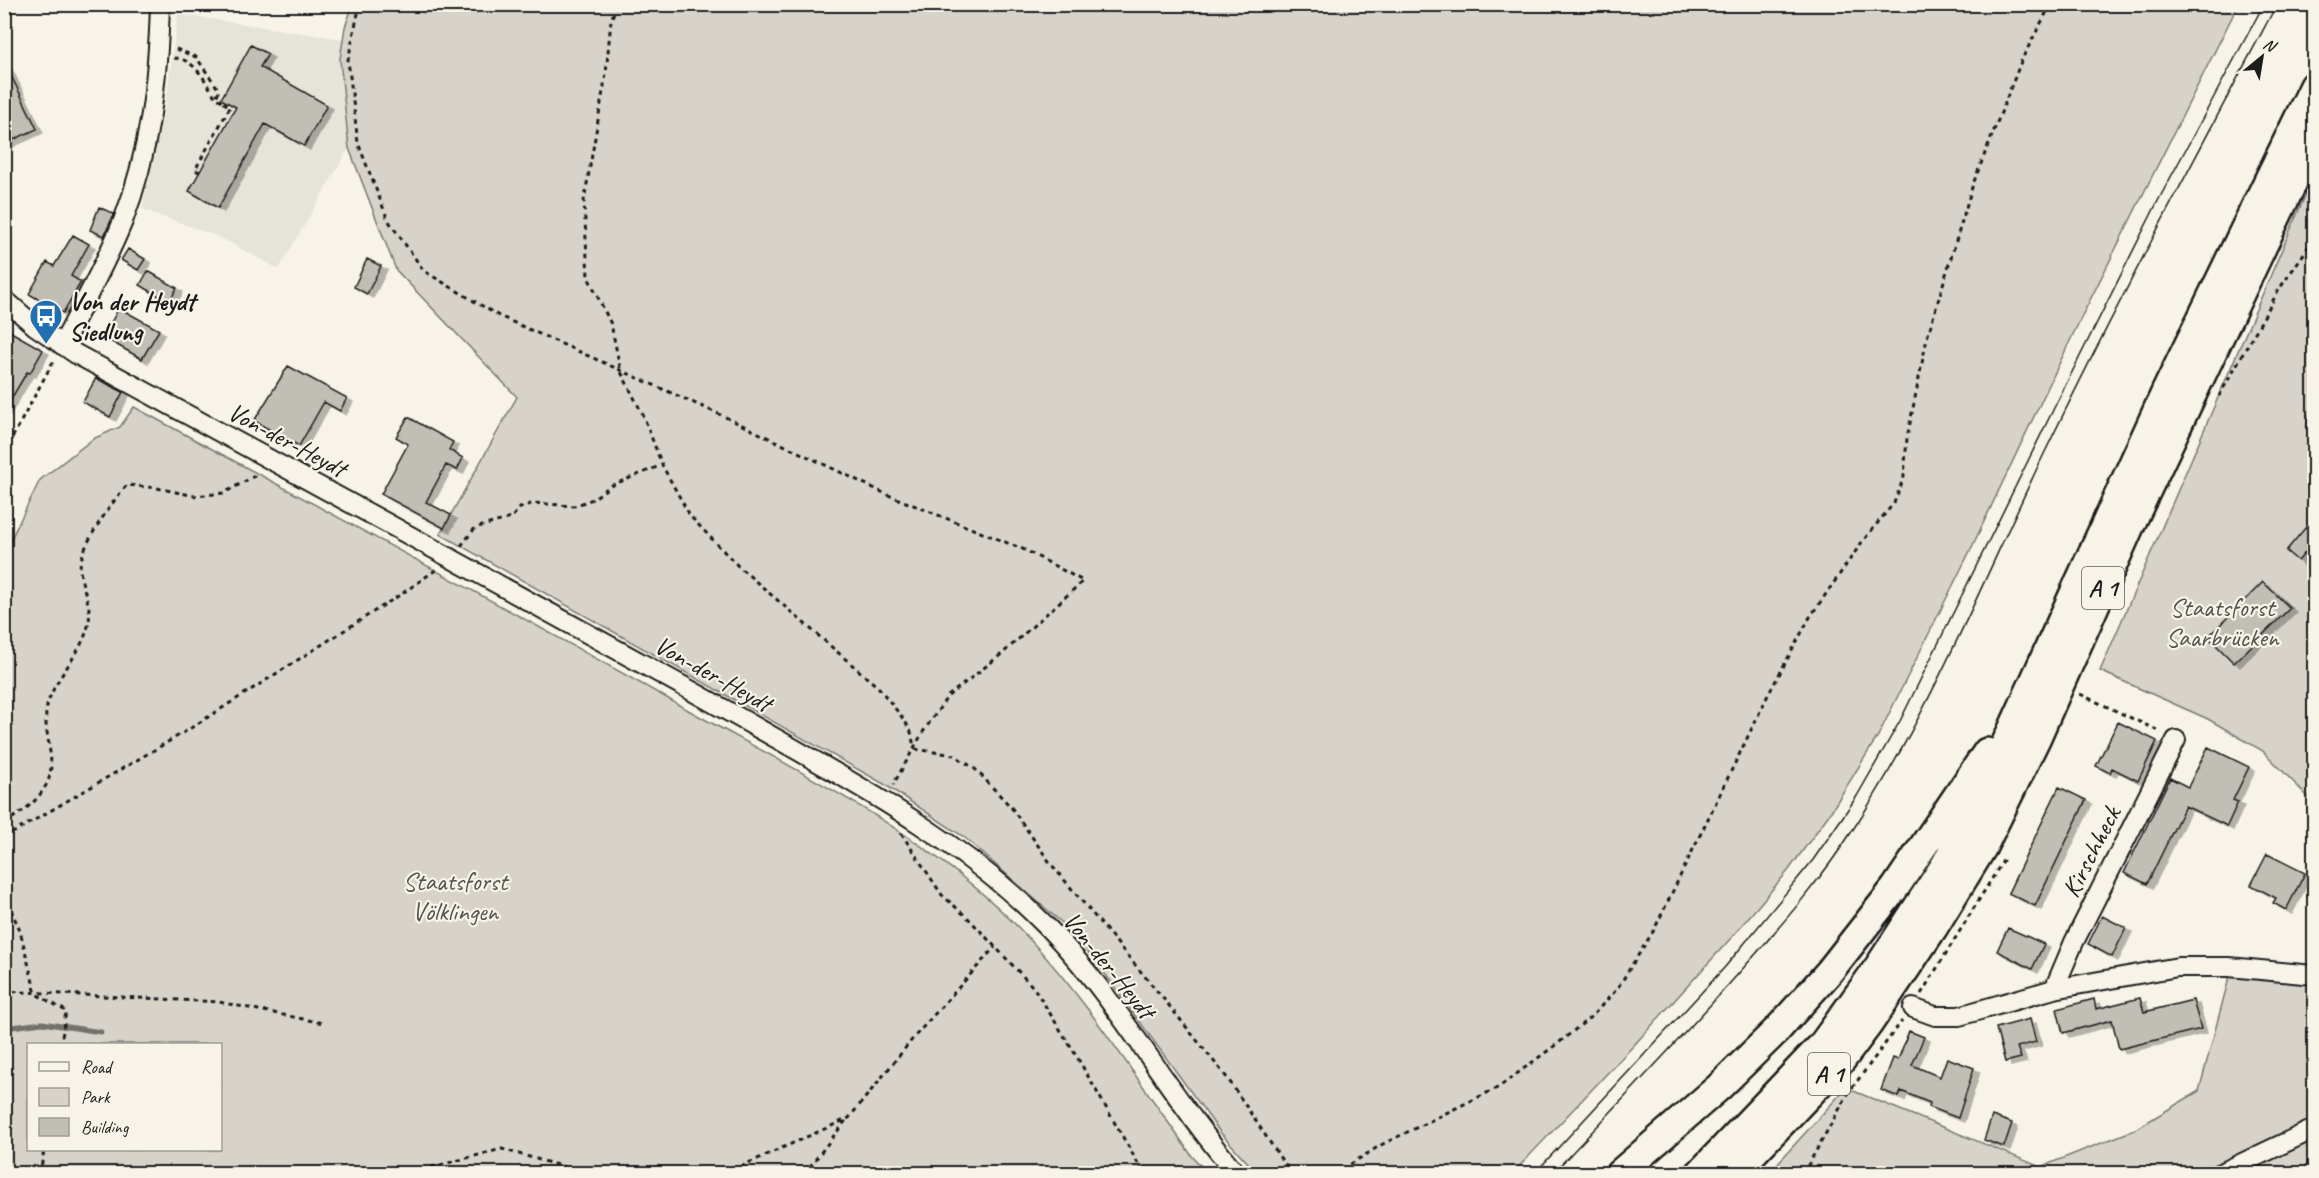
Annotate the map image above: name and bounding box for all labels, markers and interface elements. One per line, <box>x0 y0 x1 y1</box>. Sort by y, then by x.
north arrow <box>2232 27 2292 87</box>
text: N <box>2260 34 2281 58</box>
place label: Von der Heydt Siedlung <box>69 285 199 348</box>
bus stop icon: Von der Heydt Siedlung <box>28 298 64 345</box>
street label: Von-der-Heydt <box>222 395 355 486</box>
road number: A 1 <box>2082 567 2124 609</box>
park label: Staatsforst Saarbrücken <box>2166 591 2280 654</box>
street label: Von-der-Heydt <box>649 628 780 721</box>
street label: Kirschheck <box>2054 799 2129 903</box>
park label: Staatsforst Völklingen <box>403 865 510 928</box>
street label: Von-der-Heydt <box>1056 905 1164 1028</box>
legend <box>27 1043 222 1151</box>
road number: A 1 <box>1808 1053 1850 1095</box>
text: Road <box>81 1056 114 1078</box>
text: Park <box>81 1086 111 1108</box>
text: Building <box>81 1116 130 1138</box>

